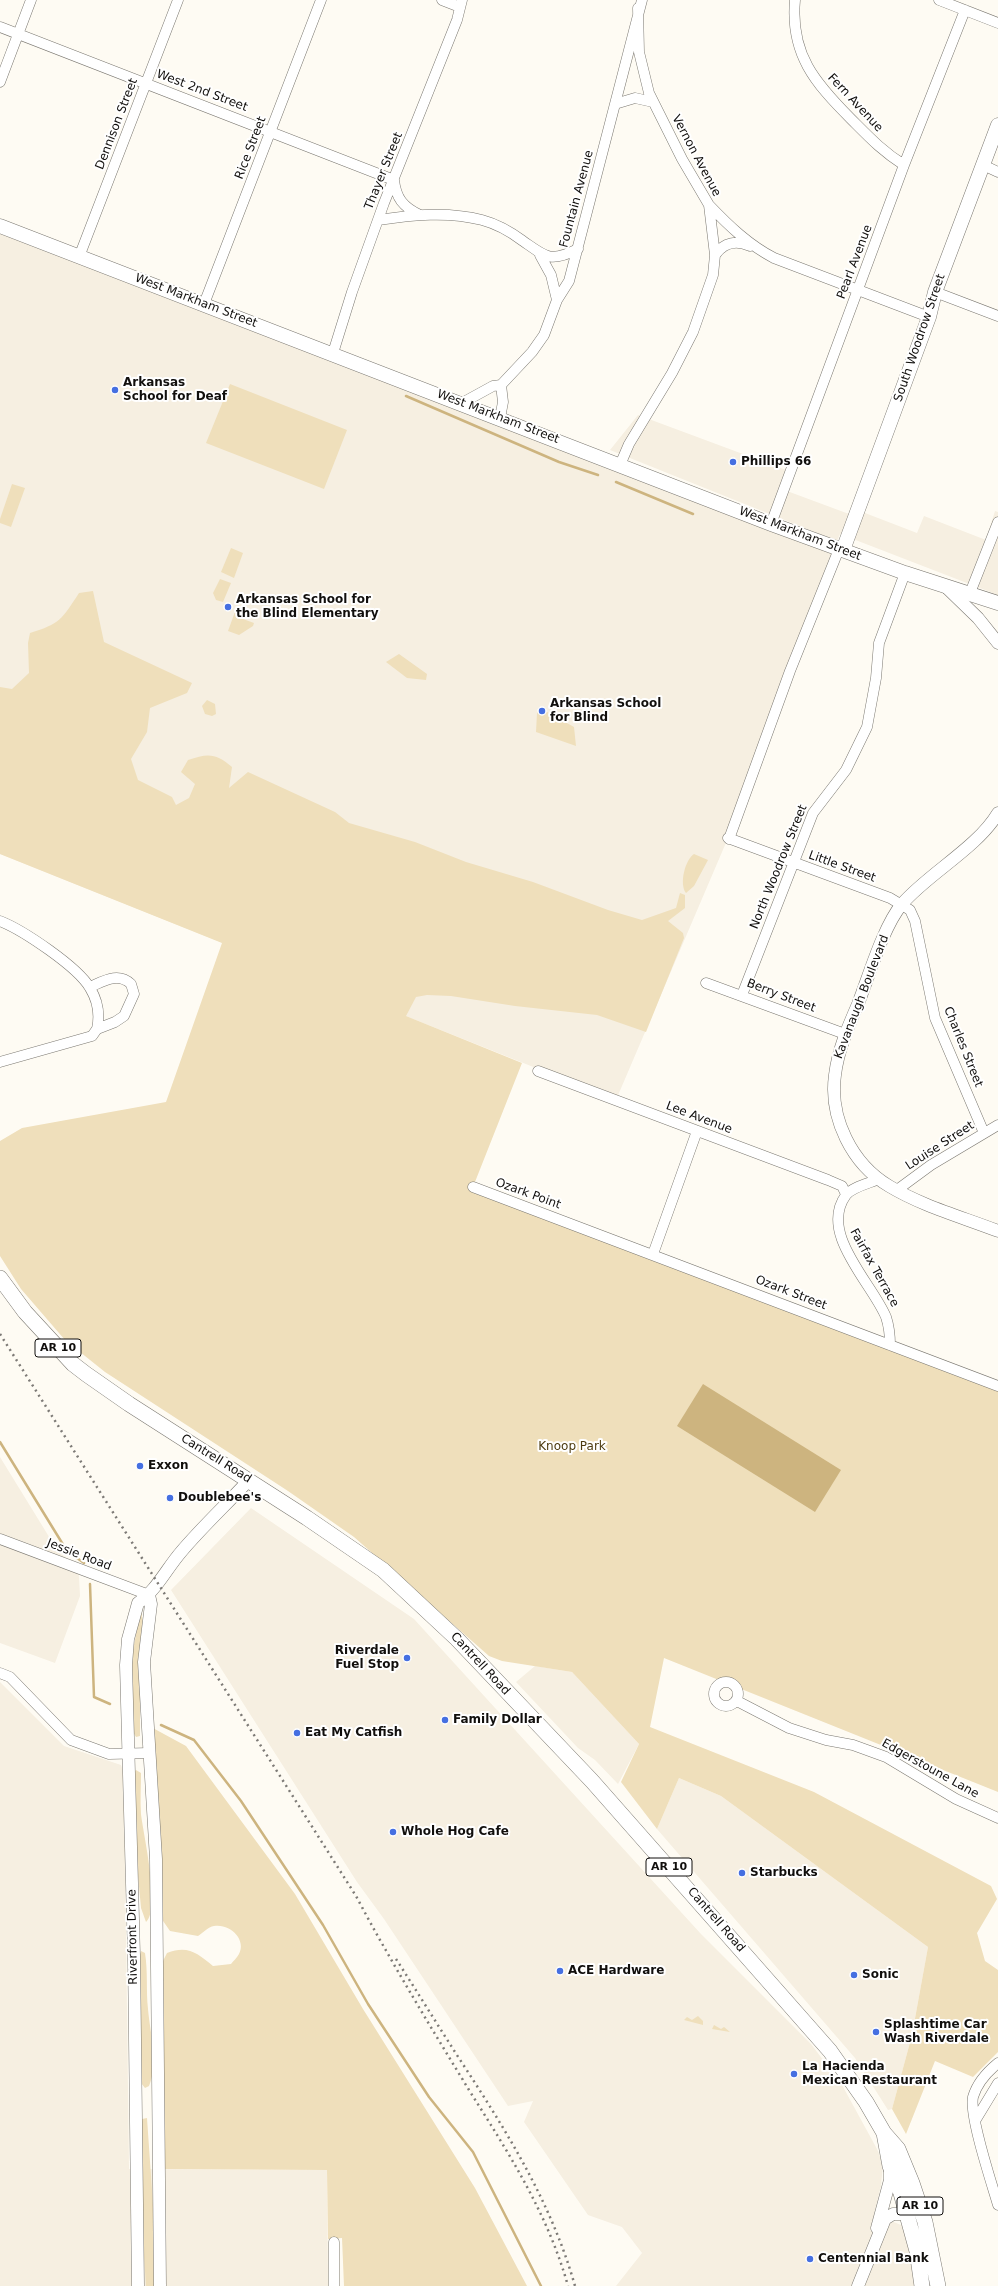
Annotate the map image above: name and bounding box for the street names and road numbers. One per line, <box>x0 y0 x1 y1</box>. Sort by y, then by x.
street label: West 2nd Street <box>154 67 250 115</box>
street label: Fern Avenue <box>824 71 886 135</box>
street label: Dennison Street <box>93 76 141 172</box>
street label: Vernon Avenue <box>668 113 724 199</box>
street label: Rice Street <box>232 115 270 181</box>
street label: Thayer Street <box>362 130 406 212</box>
street label: Fountain Avenue <box>557 149 597 249</box>
street label: Pearl Avenue <box>834 223 876 301</box>
street label: West Markham Street <box>133 271 259 331</box>
street label: South Woodrow Street <box>891 272 949 404</box>
street label: West Markham Street <box>435 387 561 447</box>
street label: West Markham Street <box>737 504 863 564</box>
street label: North Woodrow Street <box>747 803 811 931</box>
street label: Little Street <box>806 848 878 886</box>
street label: Kavanaugh Boulevard <box>832 933 892 1061</box>
street label: Berry Street <box>745 976 817 1016</box>
street label: Charles Street <box>940 1005 986 1089</box>
street label: Lee Avenue <box>664 1099 734 1137</box>
street label: Louise Street <box>903 1119 977 1173</box>
street label: Ozark Point <box>493 1176 563 1212</box>
street label: Fairfax Terrace <box>846 1226 902 1310</box>
street label: Ozark Street <box>753 1273 829 1313</box>
road number: AR 10 <box>35 1339 81 1357</box>
street label: Cantrell Road <box>178 1432 254 1486</box>
street label: Jessie Road <box>45 1536 113 1574</box>
street label: Cantrell Road <box>447 1630 513 1698</box>
street label: Edgerstoune Lane <box>879 1736 981 1802</box>
road number: AR 10 <box>646 1858 692 1876</box>
street label: Cantrell Road <box>684 1885 748 1955</box>
street label: Riverfront Drive <box>125 1889 141 1985</box>
road number: AR 10 <box>897 2197 943 2215</box>

